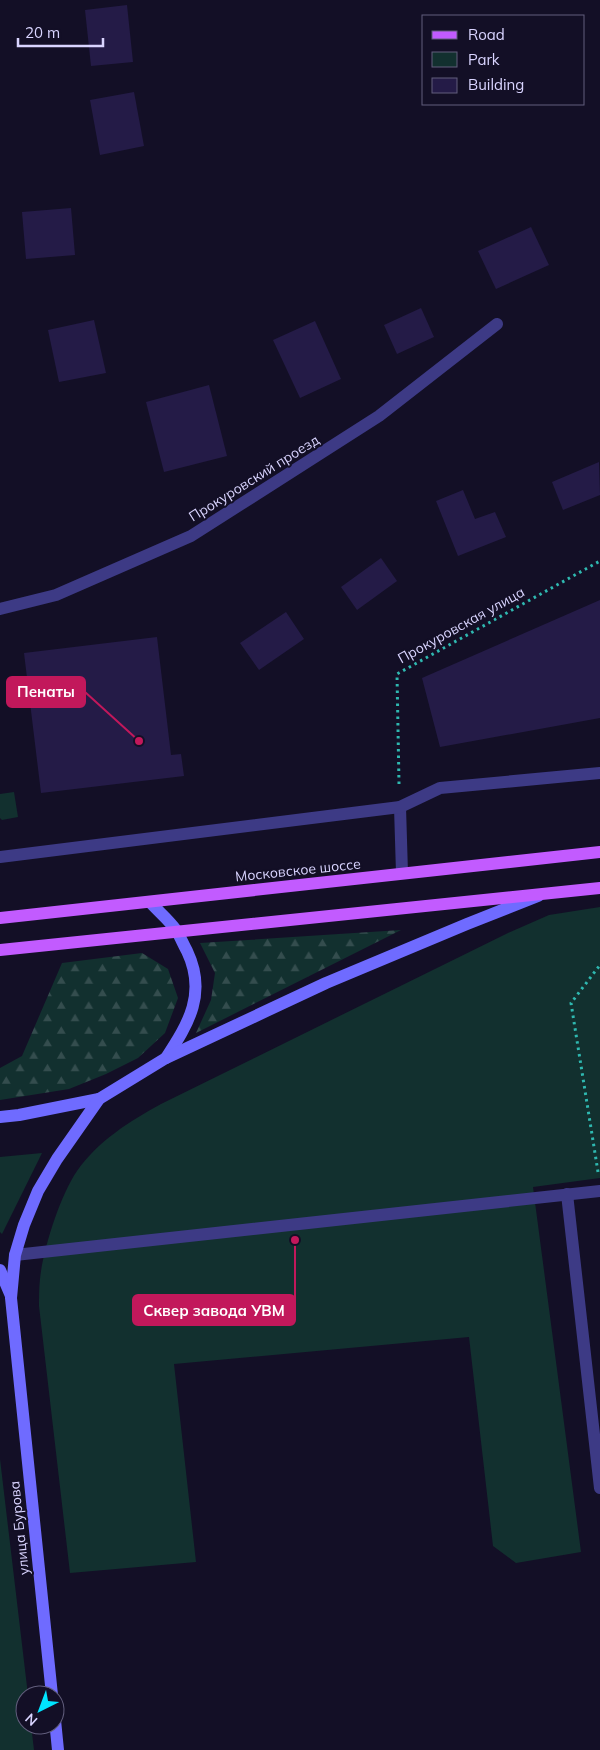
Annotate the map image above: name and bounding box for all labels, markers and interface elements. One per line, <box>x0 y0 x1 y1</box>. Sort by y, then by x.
scale bar <box>18 15 102 47</box>
legend <box>422 15 585 105</box>
text: 20 m <box>25 23 60 42</box>
text: Road <box>468 25 505 44</box>
text: Park <box>468 50 500 69</box>
text: Building <box>468 75 524 94</box>
street label: Прокуровский проезд <box>185 430 323 525</box>
street label: Прокуровская улица <box>394 583 528 667</box>
callout: Пенаты <box>7 677 85 707</box>
text: Пенаты <box>17 682 75 701</box>
street label: Московское шоссе <box>234 854 362 886</box>
callout: Сквер завода УВМ <box>133 1295 295 1325</box>
text: Сквер завода УВМ <box>143 1301 285 1320</box>
street label: улица Бурова <box>5 1480 33 1576</box>
north arrow <box>15 1685 65 1735</box>
text: N <box>21 1709 41 1730</box>

